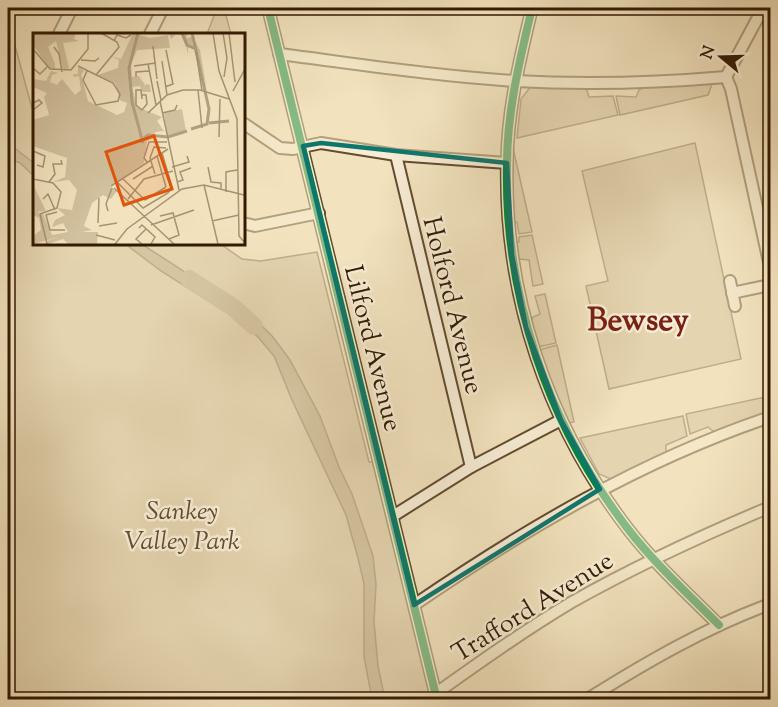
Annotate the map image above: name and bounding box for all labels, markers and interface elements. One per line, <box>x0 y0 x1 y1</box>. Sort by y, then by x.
north arrow <box>691 27 751 87</box>
inset map <box>33 33 244 244</box>
text: N <box>696 43 722 63</box>
street label: Holford Avenue <box>412 213 491 398</box>
street label: Lilford Avenue <box>333 262 410 435</box>
district label: Bewsey <box>587 299 689 345</box>
park label: Sankey Valley Park <box>124 494 240 561</box>
street label: Trafford Avenue <box>445 544 621 673</box>

